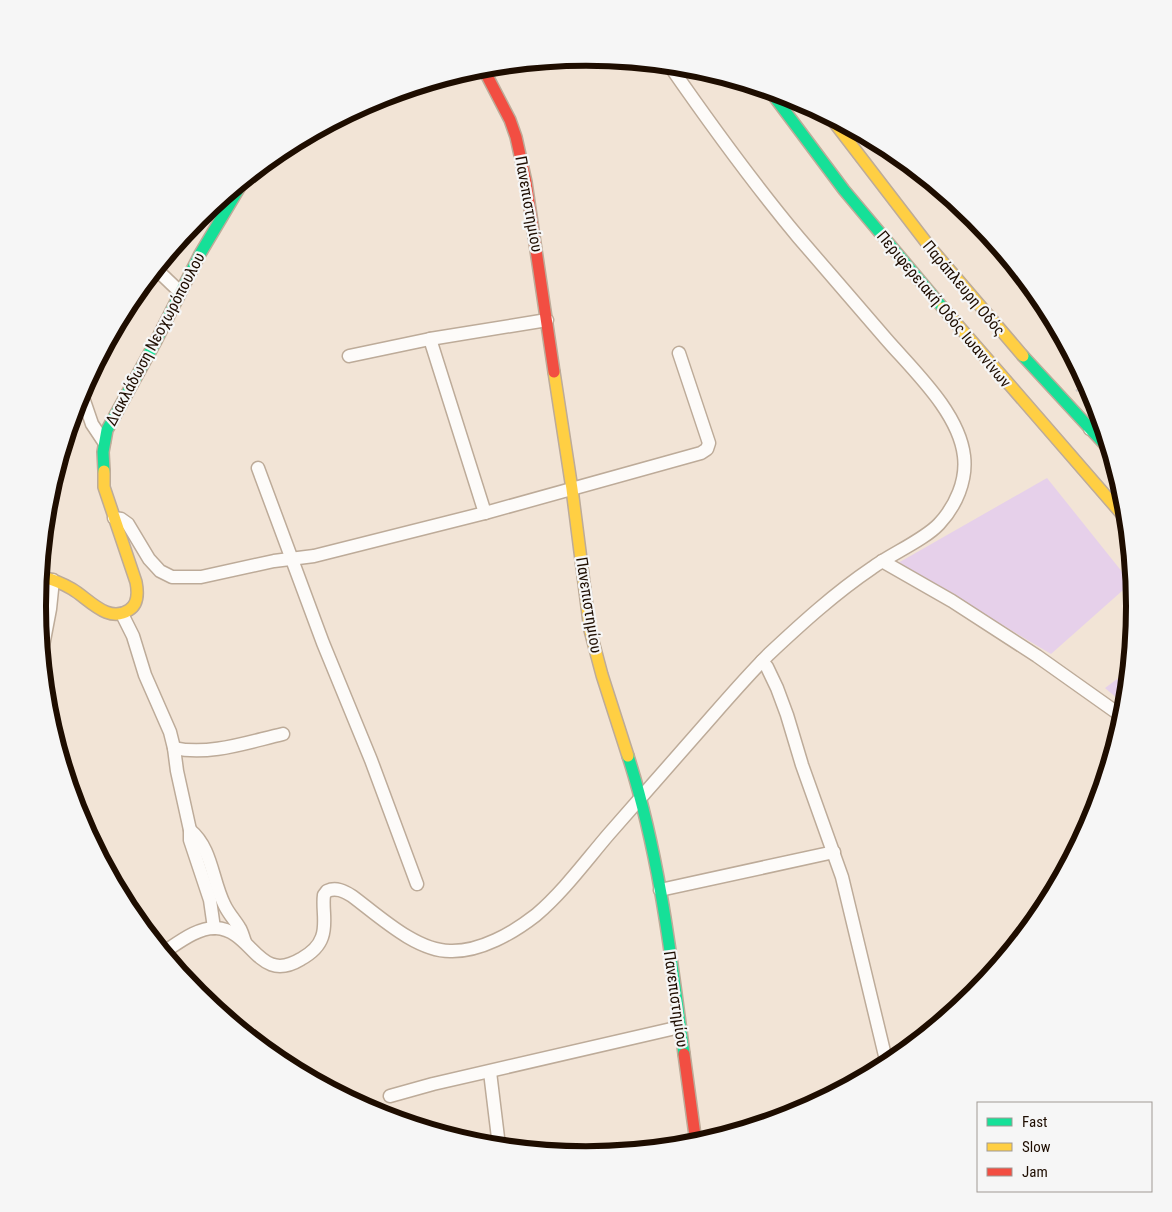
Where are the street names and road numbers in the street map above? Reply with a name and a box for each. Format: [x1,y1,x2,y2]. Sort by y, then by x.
street label: Πανεπιστημίου [511,155,547,253]
street label: Περιφερειακή Οδός Ιωαννίνων [873,227,1015,391]
street label: Παράπλευρη Οδός [919,237,1009,339]
street label: Διακλάδωση Νεοχωρόπουλου [101,249,209,429]
street label: Πανεπιστημίου [572,556,606,654]
street label: Πανεπιστημίου [660,950,692,1048]

